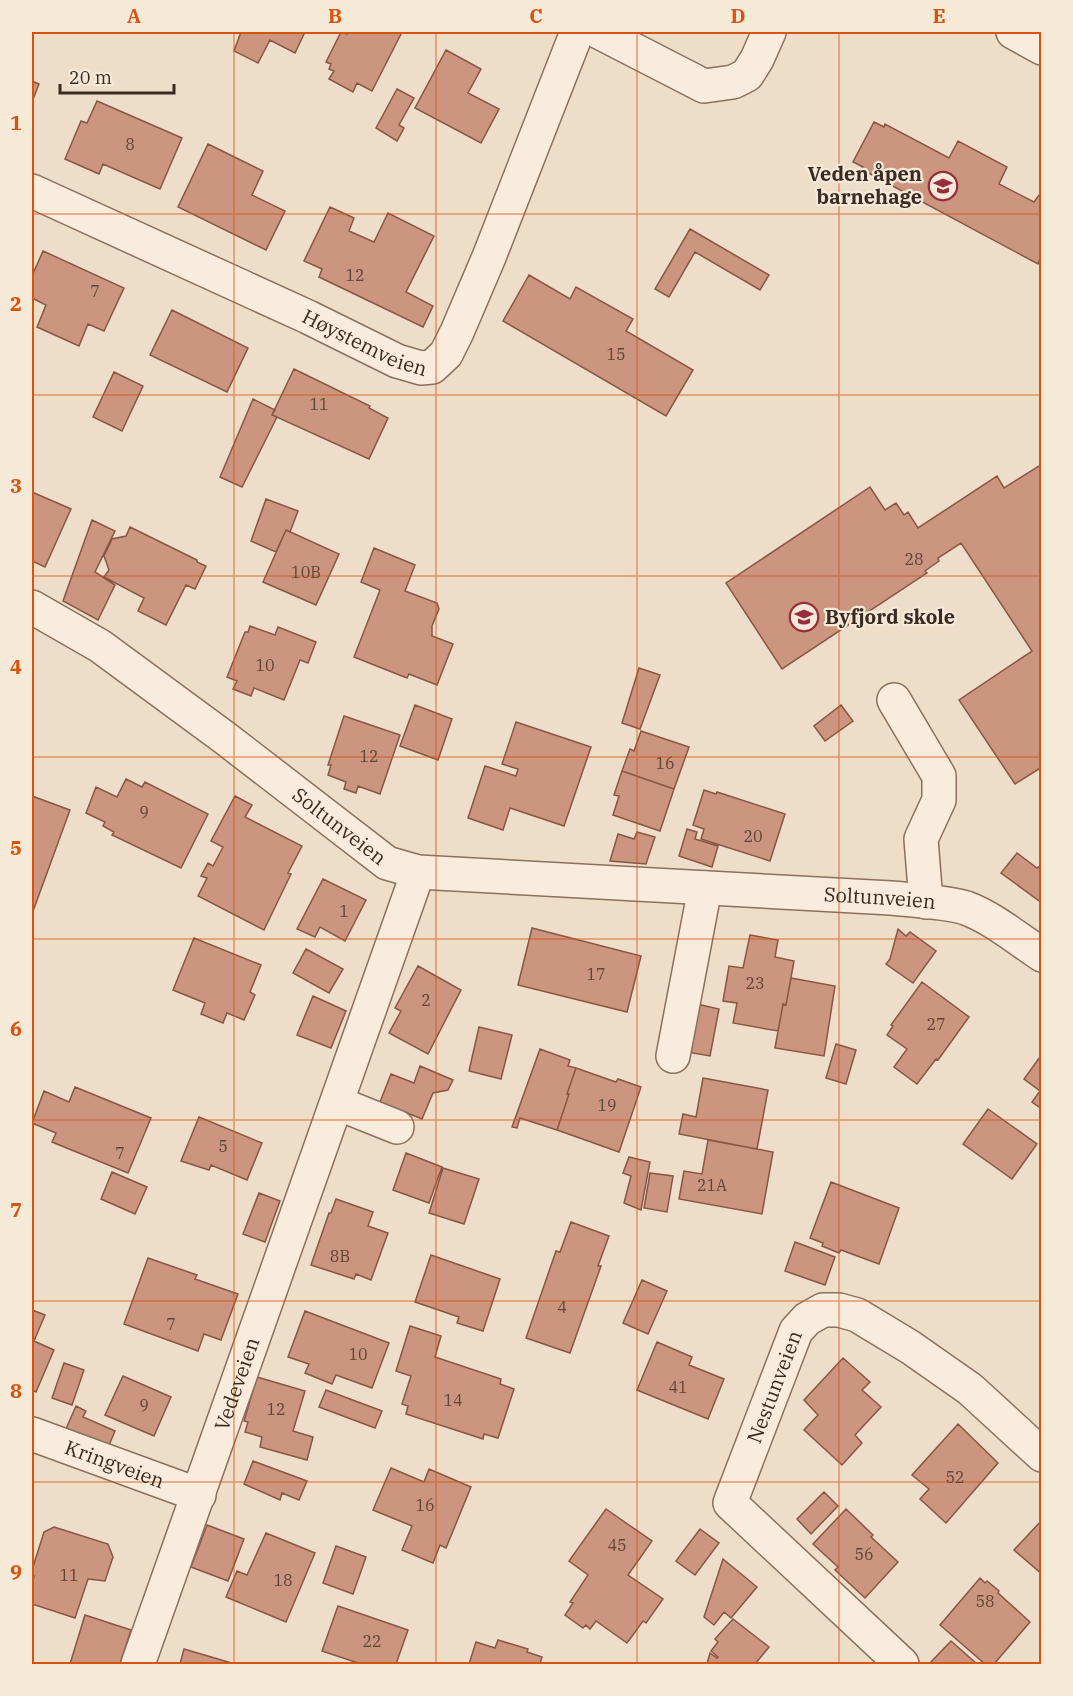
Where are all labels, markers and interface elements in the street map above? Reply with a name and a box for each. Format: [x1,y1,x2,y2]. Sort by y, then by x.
text: A [127,2,141,29]
text: B [328,2,342,29]
text: C [529,2,543,29]
text: D [730,2,746,29]
text: E [932,2,946,29]
scale bar [60,57,174,95]
text: 20 m [69,66,112,89]
text: 1 [10,109,22,136]
house number: 8 [125,134,135,154]
place label: Veden åpen barnehage [808,160,922,210]
school or university icon: Veden åpen barnehage [927,170,959,202]
house number: 12 [345,265,365,285]
house number: 7 [90,281,100,301]
text: 2 [10,290,22,317]
street label: Høystemveien [298,302,431,382]
house number: 15 [606,344,626,364]
house number: 11 [309,394,329,414]
text: 3 [10,472,22,499]
house number: 28 [904,549,924,569]
house number: 10B [291,562,321,582]
school or university icon: Byfjord skole [788,601,820,633]
place label: Byfjord skole [825,603,955,630]
text: 4 [10,653,22,680]
house number: 10 [255,655,275,675]
house number: 12 [359,746,379,766]
house number: 16 [655,753,675,773]
street label: Soltunveien [287,781,392,871]
house number: 9 [139,802,149,822]
house number: 20 [743,826,763,846]
text: 5 [10,834,22,861]
street label: Soltunveien [823,880,937,915]
house number: 1 [339,901,349,921]
house number: 17 [586,964,606,984]
house number: 23 [745,973,765,993]
house number: 2 [421,990,431,1010]
house number: 27 [926,1014,946,1034]
text: 6 [10,1015,22,1042]
house number: 19 [597,1095,617,1115]
house number: 5 [218,1136,228,1156]
house number: 7 [115,1143,125,1163]
house number: 21A [697,1175,727,1195]
text: 7 [10,1196,22,1223]
house number: 8B [330,1246,350,1266]
house number: 4 [557,1297,567,1317]
house number: 7 [166,1314,176,1334]
street label: Nestunveien [740,1326,808,1447]
street label: Vedeveien [208,1333,266,1434]
house number: 10 [348,1344,368,1364]
text: 8 [10,1377,22,1404]
house number: 41 [668,1377,688,1397]
house number: 14 [443,1390,463,1410]
house number: 9 [139,1395,149,1415]
house number: 12 [266,1399,286,1419]
street label: Kringveien [61,1433,169,1494]
house number: 52 [945,1467,965,1487]
house number: 16 [415,1495,435,1515]
house number: 45 [607,1535,627,1555]
house number: 56 [854,1544,874,1564]
text: 9 [10,1558,22,1585]
house number: 11 [59,1565,79,1585]
house number: 18 [273,1570,293,1590]
house number: 58 [975,1591,995,1611]
house number: 22 [362,1631,382,1651]

